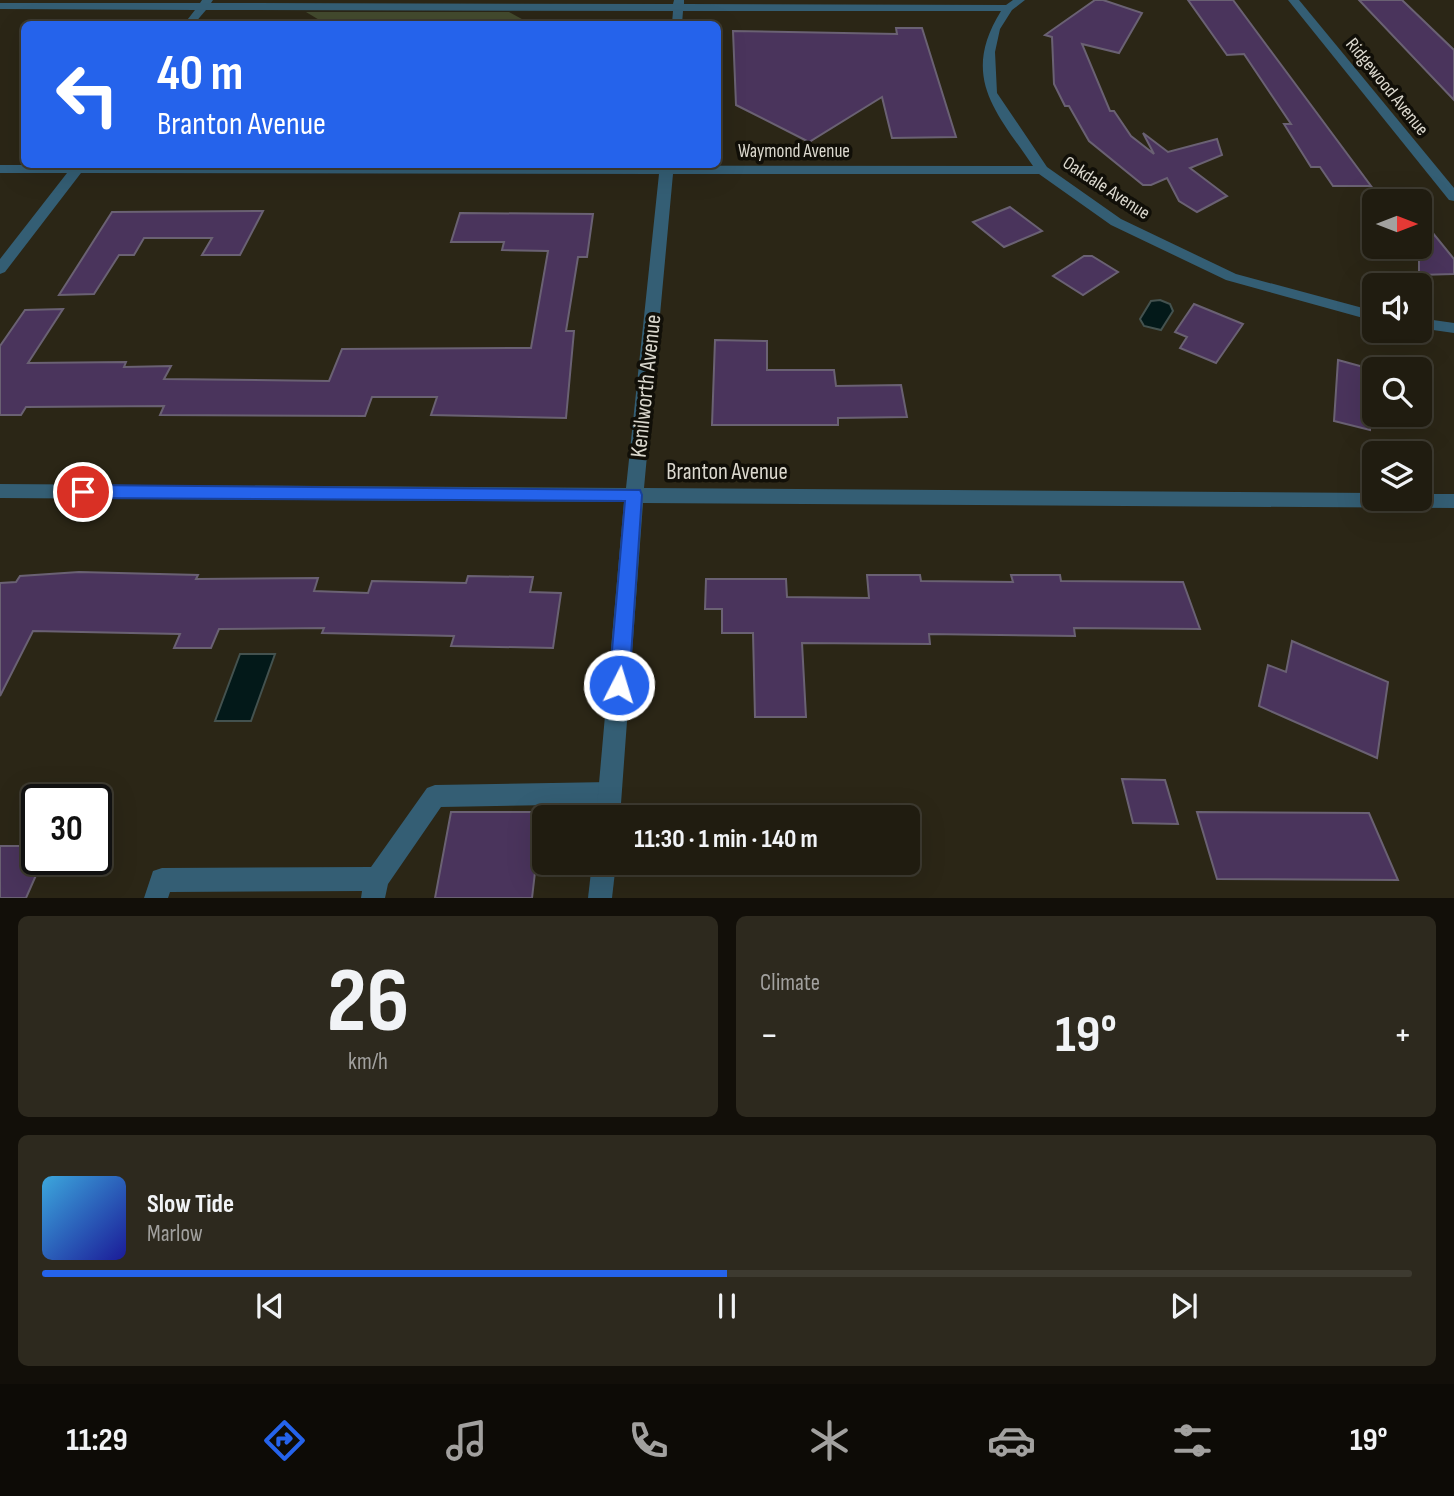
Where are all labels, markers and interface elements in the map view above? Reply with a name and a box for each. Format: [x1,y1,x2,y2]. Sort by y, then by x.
street label: Ridgewood Avenue [1340,33,1433,140]
text: 40 m [157,45,243,104]
icon: left [42,49,133,140]
text: Branton Avenue [157,105,326,144]
street label: Waymond Avenue [738,140,850,163]
street label: Oakdale Avenue [1058,152,1154,225]
north arrow [1362,189,1432,259]
map controls [1362,189,1432,511]
button: sound [1362,273,1432,343]
street label: Kenilworth Avenue [625,313,667,459]
button: search [1362,357,1432,427]
button: layers [1362,441,1432,511]
street label: Branton Avenue [666,458,788,486]
pin [53,462,113,522]
icon: arrive [64,473,102,511]
position arrow [582,648,656,722]
speed limit sign: 30 [21,784,112,875]
text: 11:30 · 1 min · 140 m [634,824,818,855]
text: 26 [327,948,409,1057]
text: Climate [760,969,820,997]
text: 19° [1055,1004,1117,1067]
text: − [760,1013,779,1058]
text: + [1393,1013,1412,1058]
text: km/h [348,1048,388,1076]
text: Slow Tide [147,1189,234,1220]
text: Marlow [147,1220,203,1248]
icon: previous [251,1287,289,1325]
icon: pause [708,1287,746,1325]
icon: next [1165,1287,1203,1325]
icon: directions [260,1416,309,1465]
icon: music [442,1416,491,1465]
icon: phone [624,1416,673,1465]
icon: climate [805,1416,854,1465]
icon: car [987,1416,1036,1465]
icon: filters [1168,1416,1217,1465]
text: 11:29 [66,1421,128,1460]
text: 19° [1350,1421,1388,1460]

